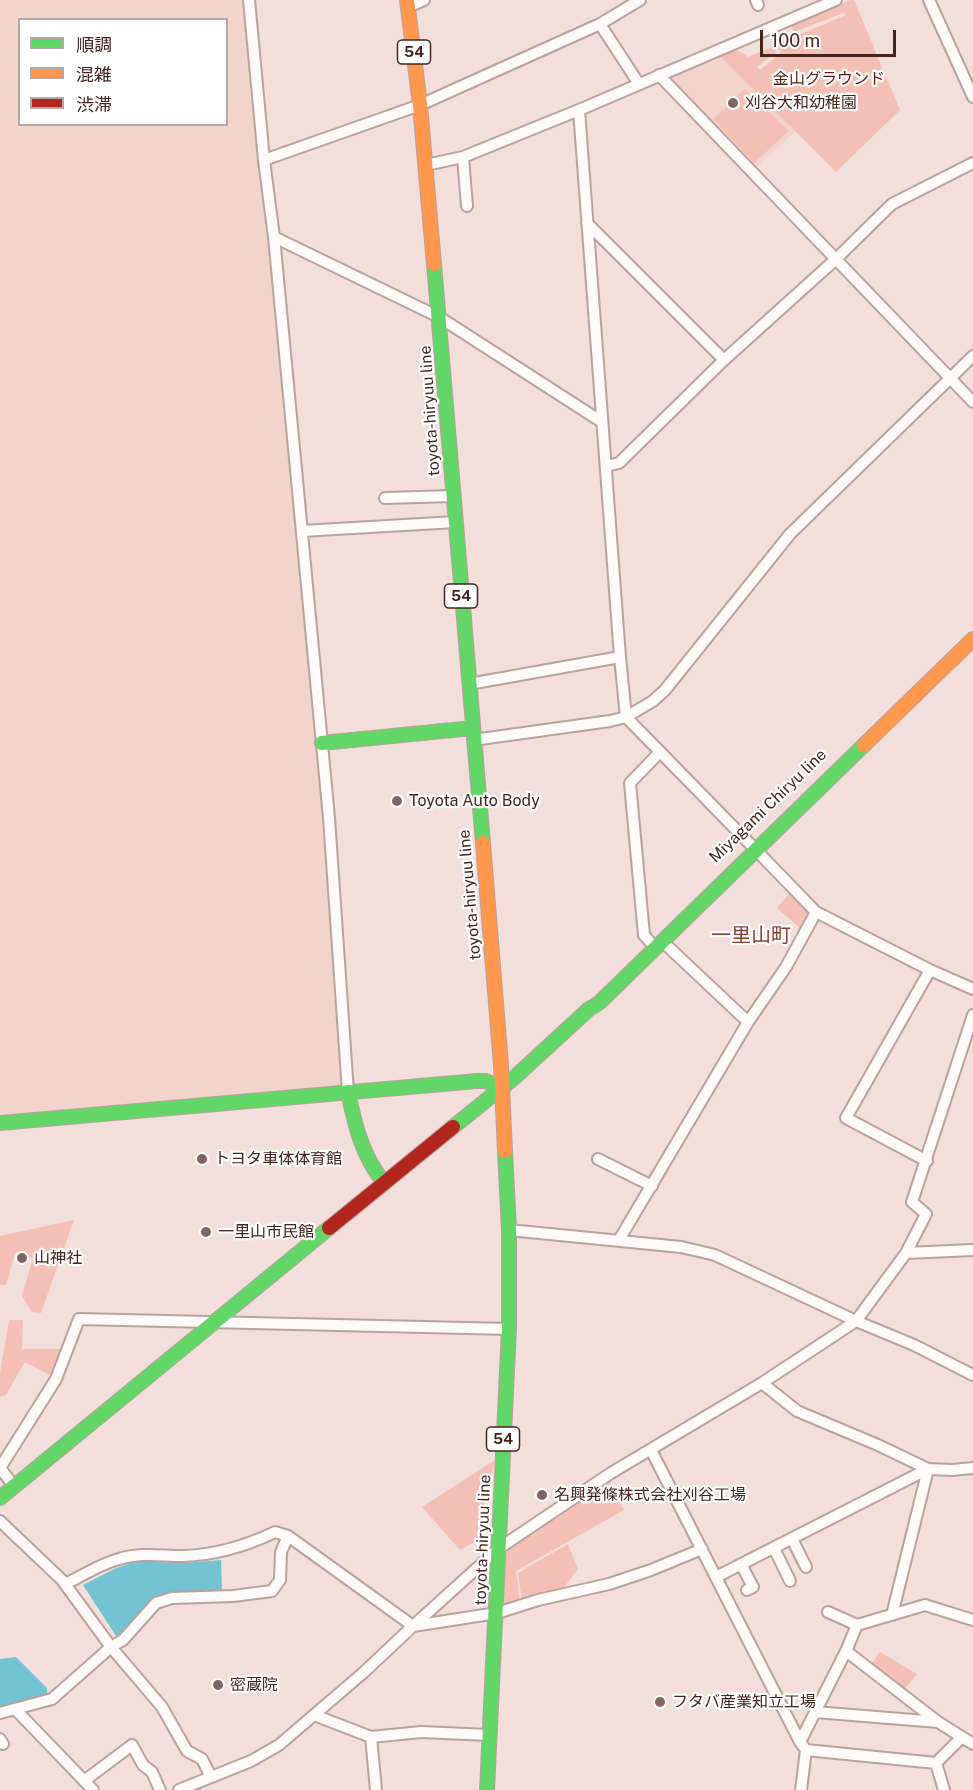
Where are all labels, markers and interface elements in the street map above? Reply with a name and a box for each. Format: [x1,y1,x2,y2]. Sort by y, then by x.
legend [18,18,228,126]
scale bar [763,18,900,56]
text: 100 m [771,30,820,51]
text: 順調 [76,34,112,55]
road number: 54 [398,40,430,64]
text: 混雑 [76,64,112,85]
park label: 金山グラウンド [773,69,885,89]
place label: 刈谷大和幼稚園 [745,93,857,113]
text: 渋滞 [76,94,112,115]
marker: 刈谷大和幼稚園 [726,96,740,110]
street label: toyota-hiryuu line [416,345,444,477]
road number: 54 [444,584,478,608]
street label: Miyagami Chiryu line [705,745,831,867]
place label: Toyota Auto Body [409,791,540,811]
marker: Toyota Auto Body [390,794,404,808]
street label: toyota-hiryuu line [455,829,485,961]
district label: 一里山町 [711,924,791,948]
place label: トヨタ車体体育館 [214,1149,342,1169]
marker: トヨタ車体体育館 [195,1152,209,1166]
place label: 一里山市民館 [218,1222,314,1242]
marker: 一里山市民館 [199,1225,213,1239]
place label: 山神社 [34,1248,82,1268]
marker: 山神社 [15,1251,29,1265]
road number: 54 [486,1427,520,1451]
street label: toyota-hiryuu line [471,1474,495,1606]
place label: 名興発條株式会社刈谷工場 [554,1485,746,1505]
marker: 名興発條株式会社刈谷工場 [535,1488,549,1502]
place label: 密蔵院 [230,1675,278,1695]
marker: 密蔵院 [211,1678,225,1692]
place label: フタバ産業知立工場 [672,1692,816,1712]
marker: フタバ産業知立工場 [653,1695,667,1709]

